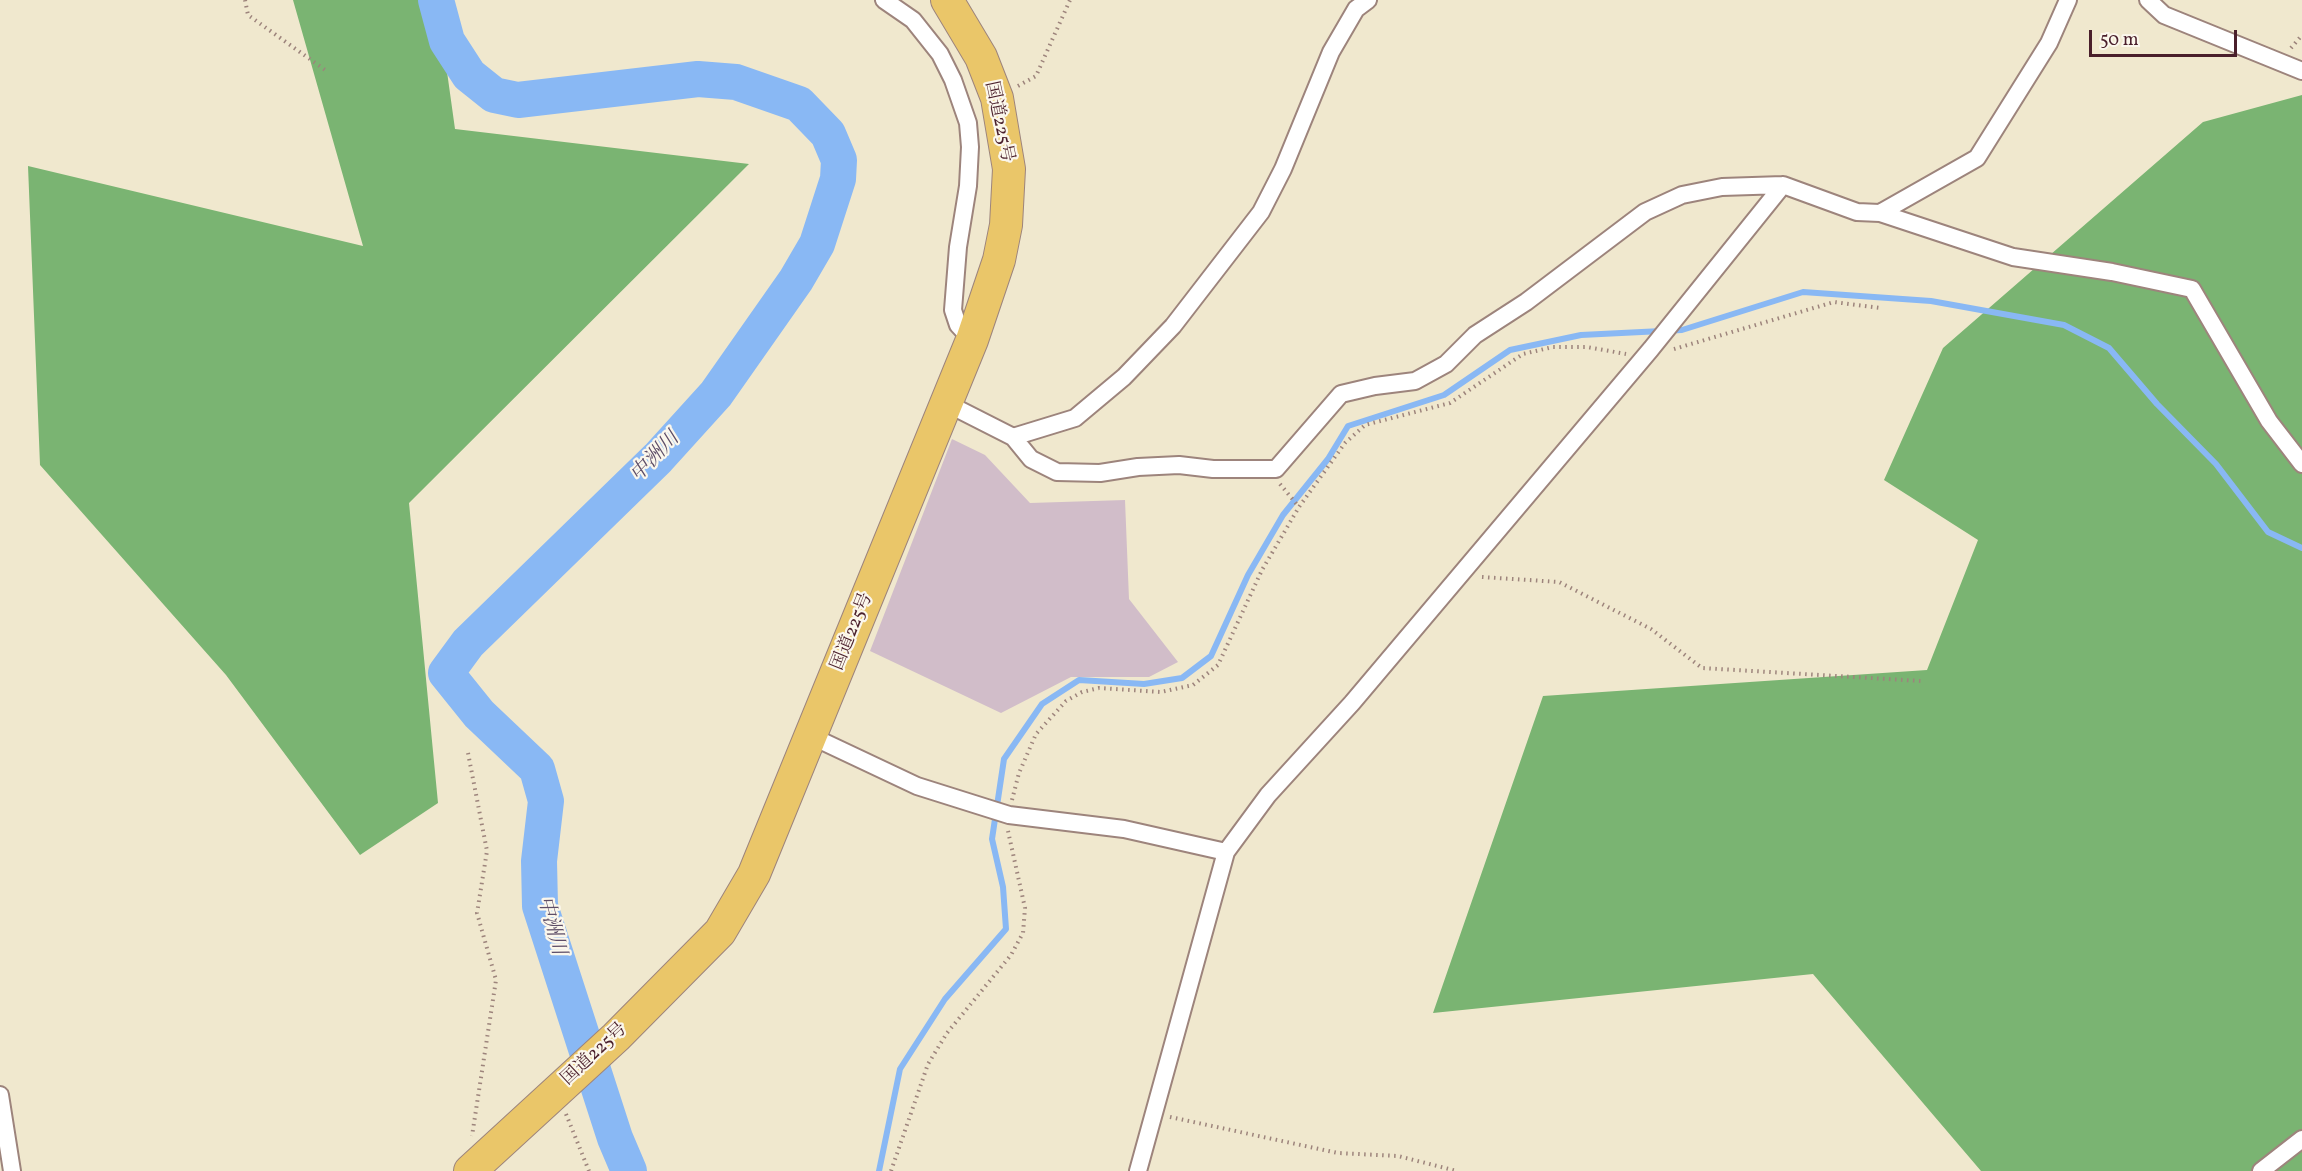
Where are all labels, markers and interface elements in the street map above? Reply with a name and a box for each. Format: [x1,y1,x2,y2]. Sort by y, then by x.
scale bar [2092,18,2240,56]
text: 50 m [2100,28,2139,53]
street label: 国道225号 [979,80,1017,164]
water label: 中洲川 [627,428,685,488]
street label: 国道225号 [828,590,878,674]
water label: 中洲川 [531,894,569,958]
street label: 国道225号 [558,1019,632,1091]

